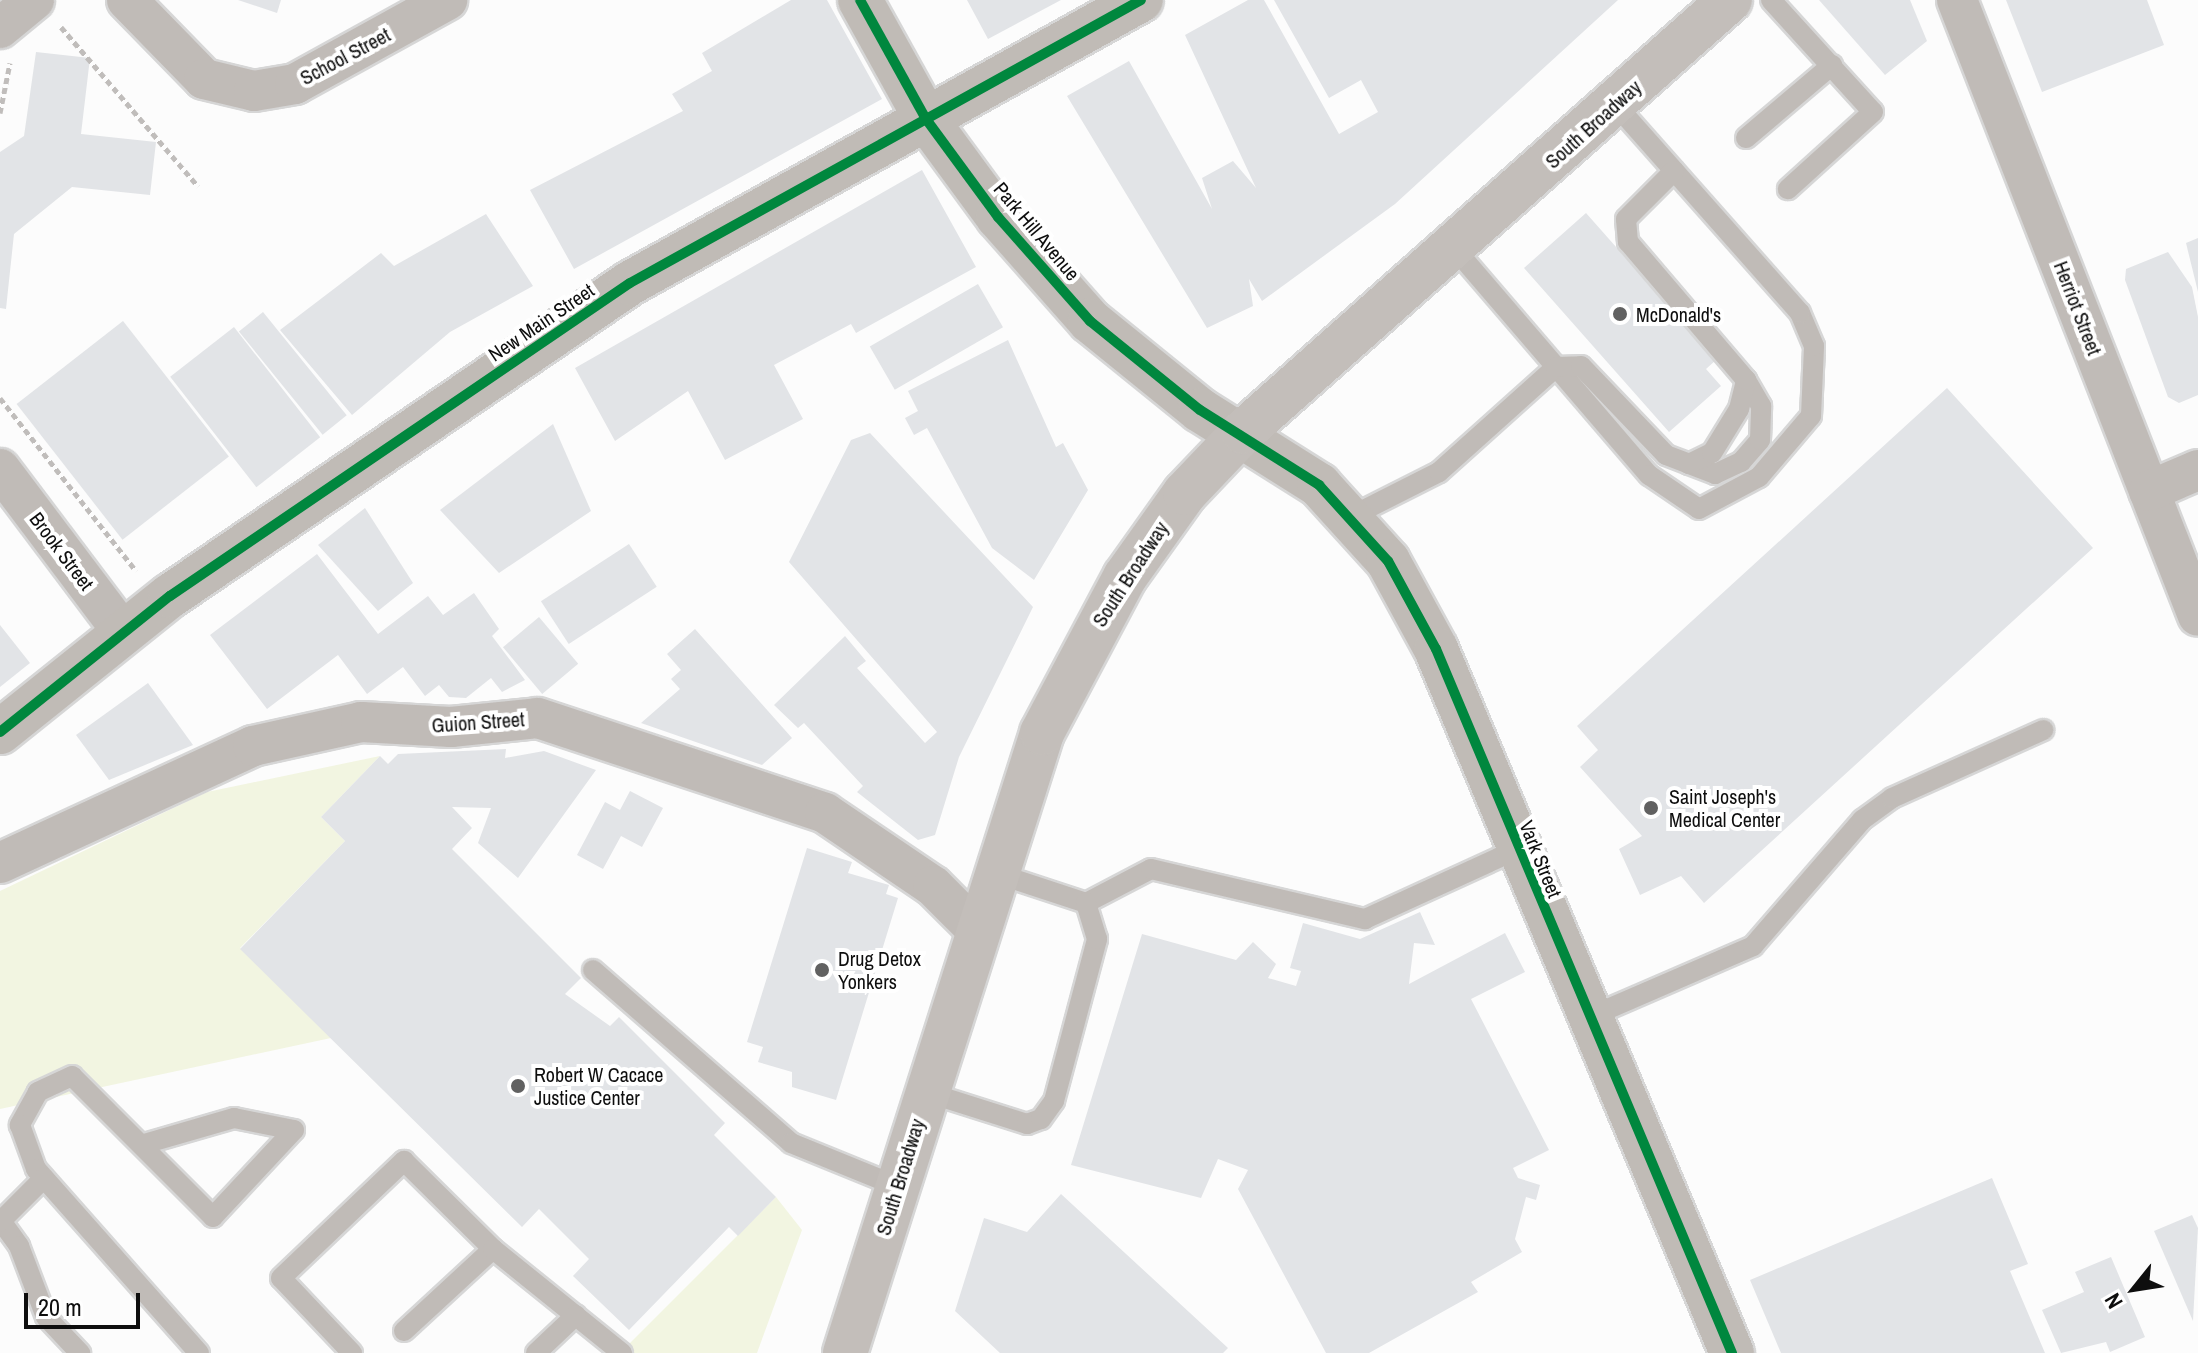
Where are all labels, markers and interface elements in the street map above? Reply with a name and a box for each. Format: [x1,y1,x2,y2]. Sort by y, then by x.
street label: School Street [296,22,394,90]
street label: South Broadway [1540,75,1646,173]
street label: Park Hill Avenue [989,177,1085,285]
street label: Herriot Street [2049,258,2107,358]
street label: New Main Street [484,278,598,366]
place label: McDonald's [1636,302,1721,326]
marker: McDonald's [1611,305,1629,323]
street label: Brook Street [25,507,99,595]
street label: South Broadway [1087,517,1173,631]
street label: Guion Street [431,707,525,737]
place label: Saint Joseph's Medical Center [1669,784,1780,831]
marker: Saint Joseph's Medical Center [1640,797,1662,819]
street label: Vark Street [1515,817,1567,901]
place label: Drug Detox Yonkers [838,946,921,993]
marker: Drug Detox Yonkers [813,961,831,979]
place label: Robert W Cacace Justice Center [534,1062,663,1109]
marker: Robert W Cacace Justice Center [509,1077,527,1095]
street label: South Broadway [871,1116,929,1238]
north arrow [2094,1249,2174,1329]
scale bar [28,1277,144,1327]
text: N [2097,1288,2129,1314]
text: 20 m [38,1291,82,1323]

